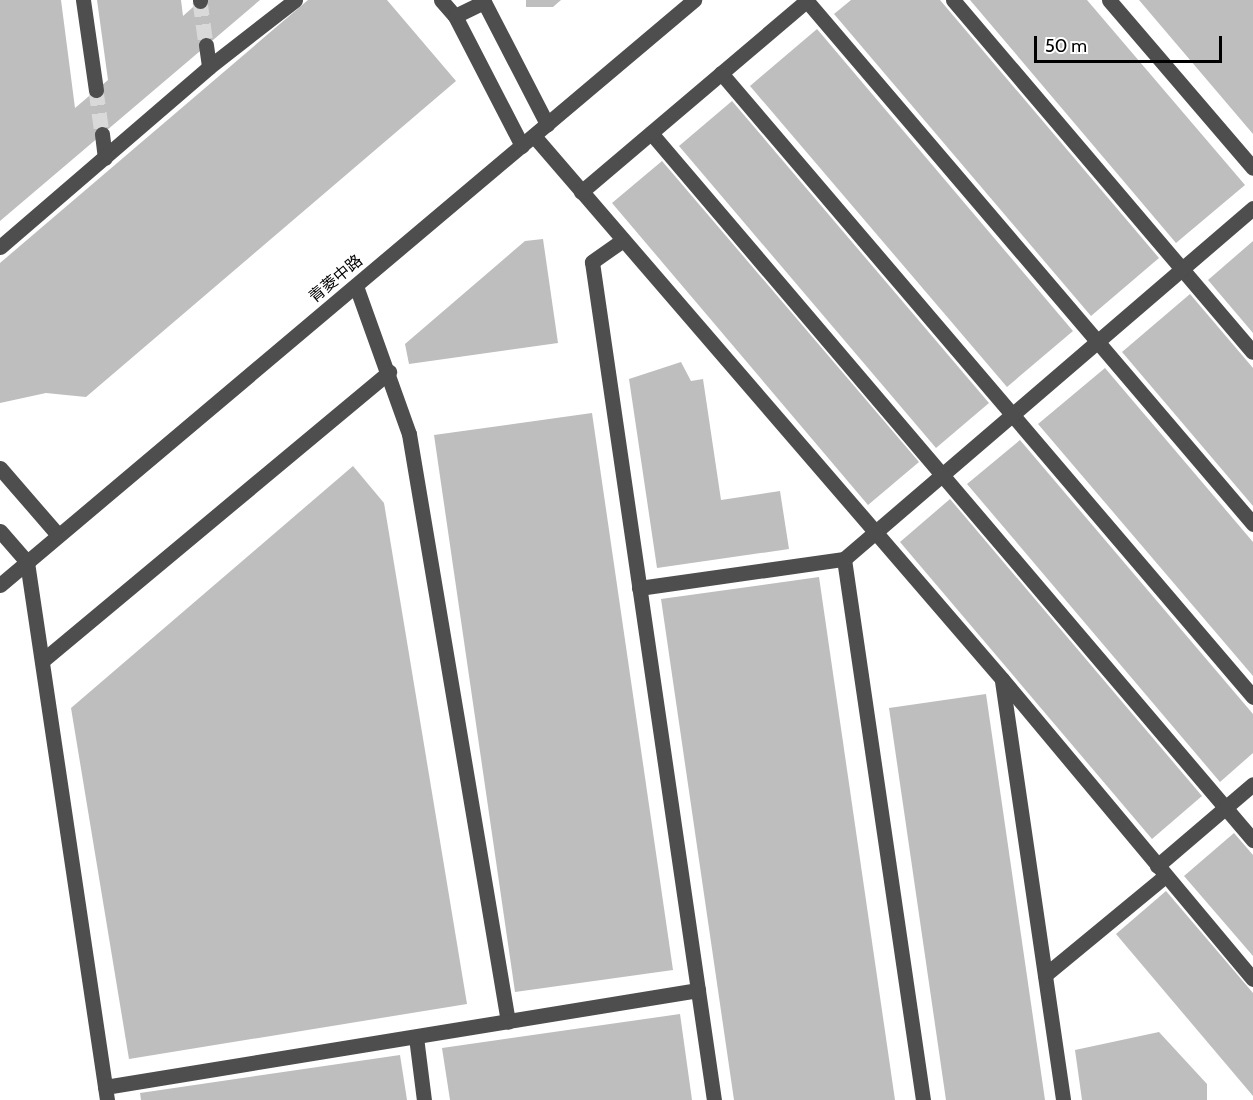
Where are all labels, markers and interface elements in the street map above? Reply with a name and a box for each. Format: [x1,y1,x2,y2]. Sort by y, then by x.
scale bar [1037,24,1224,62]
text: 50 m [1045,35,1087,57]
street label: 青菱中路 [305,251,367,307]

